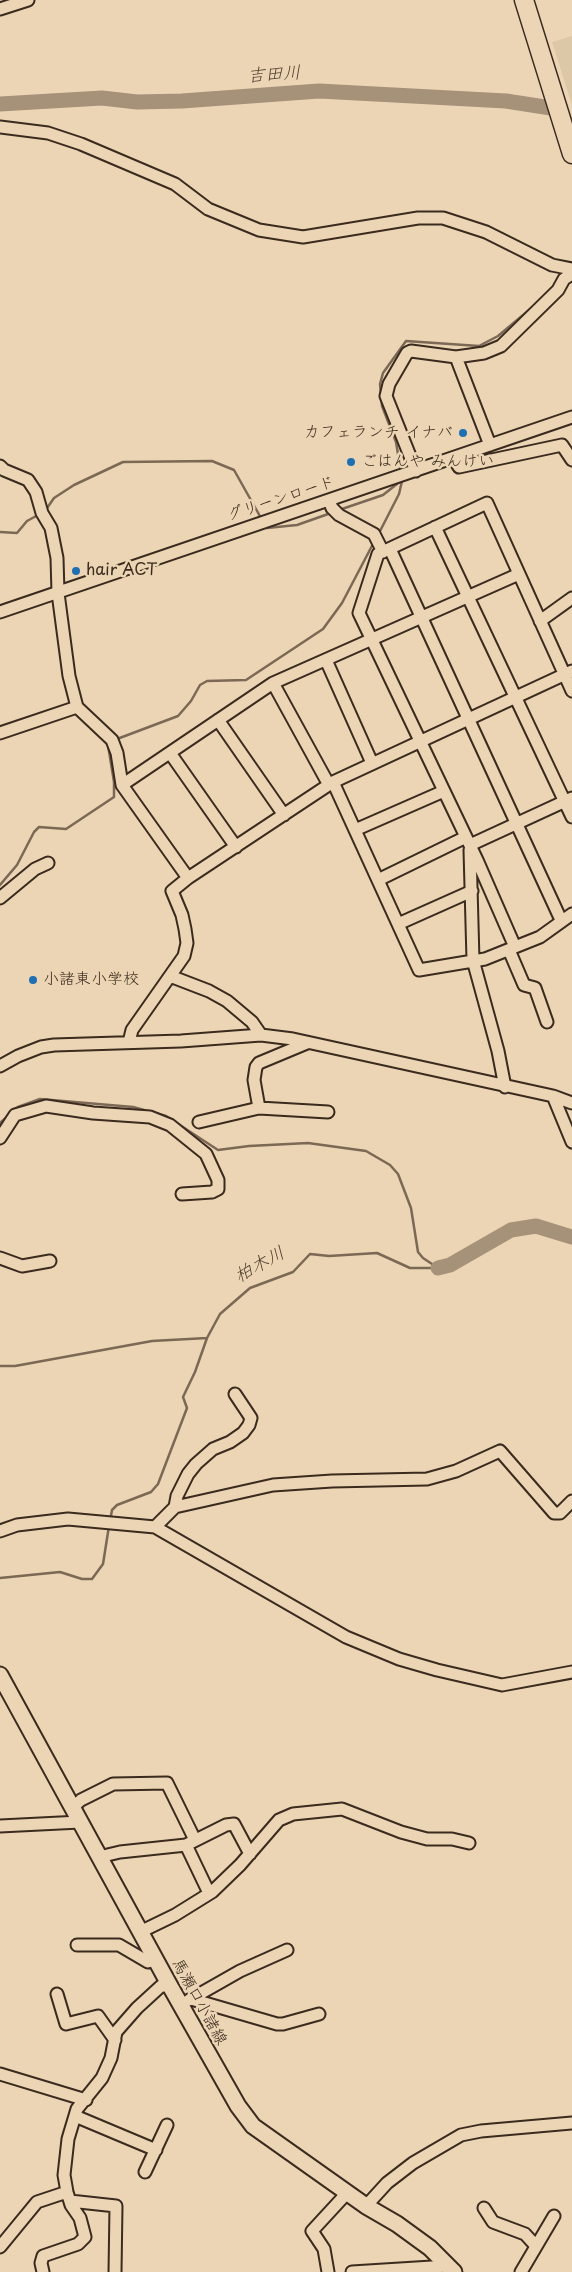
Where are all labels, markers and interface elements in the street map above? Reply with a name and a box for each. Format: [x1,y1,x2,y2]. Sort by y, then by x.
water label: 吉田川 [246,62,302,88]
place label: カフェランチ イナバ [304,423,453,443]
marker: カフェランチ イナバ [457,427,469,439]
place label: ごはんや みんけい [361,452,494,472]
marker: ごはんや みんけい [345,456,357,468]
street label: グリーンロード [225,473,337,525]
place label: hair ACT [86,561,157,581]
marker: hair ACT [70,565,82,577]
place label: 小諸東小学校 [43,970,139,990]
marker: 小諸東小学校 [27,974,39,986]
water label: 柏木川 [231,1242,289,1288]
street label: 馬瀬口小諸線 [167,1955,231,2049]

